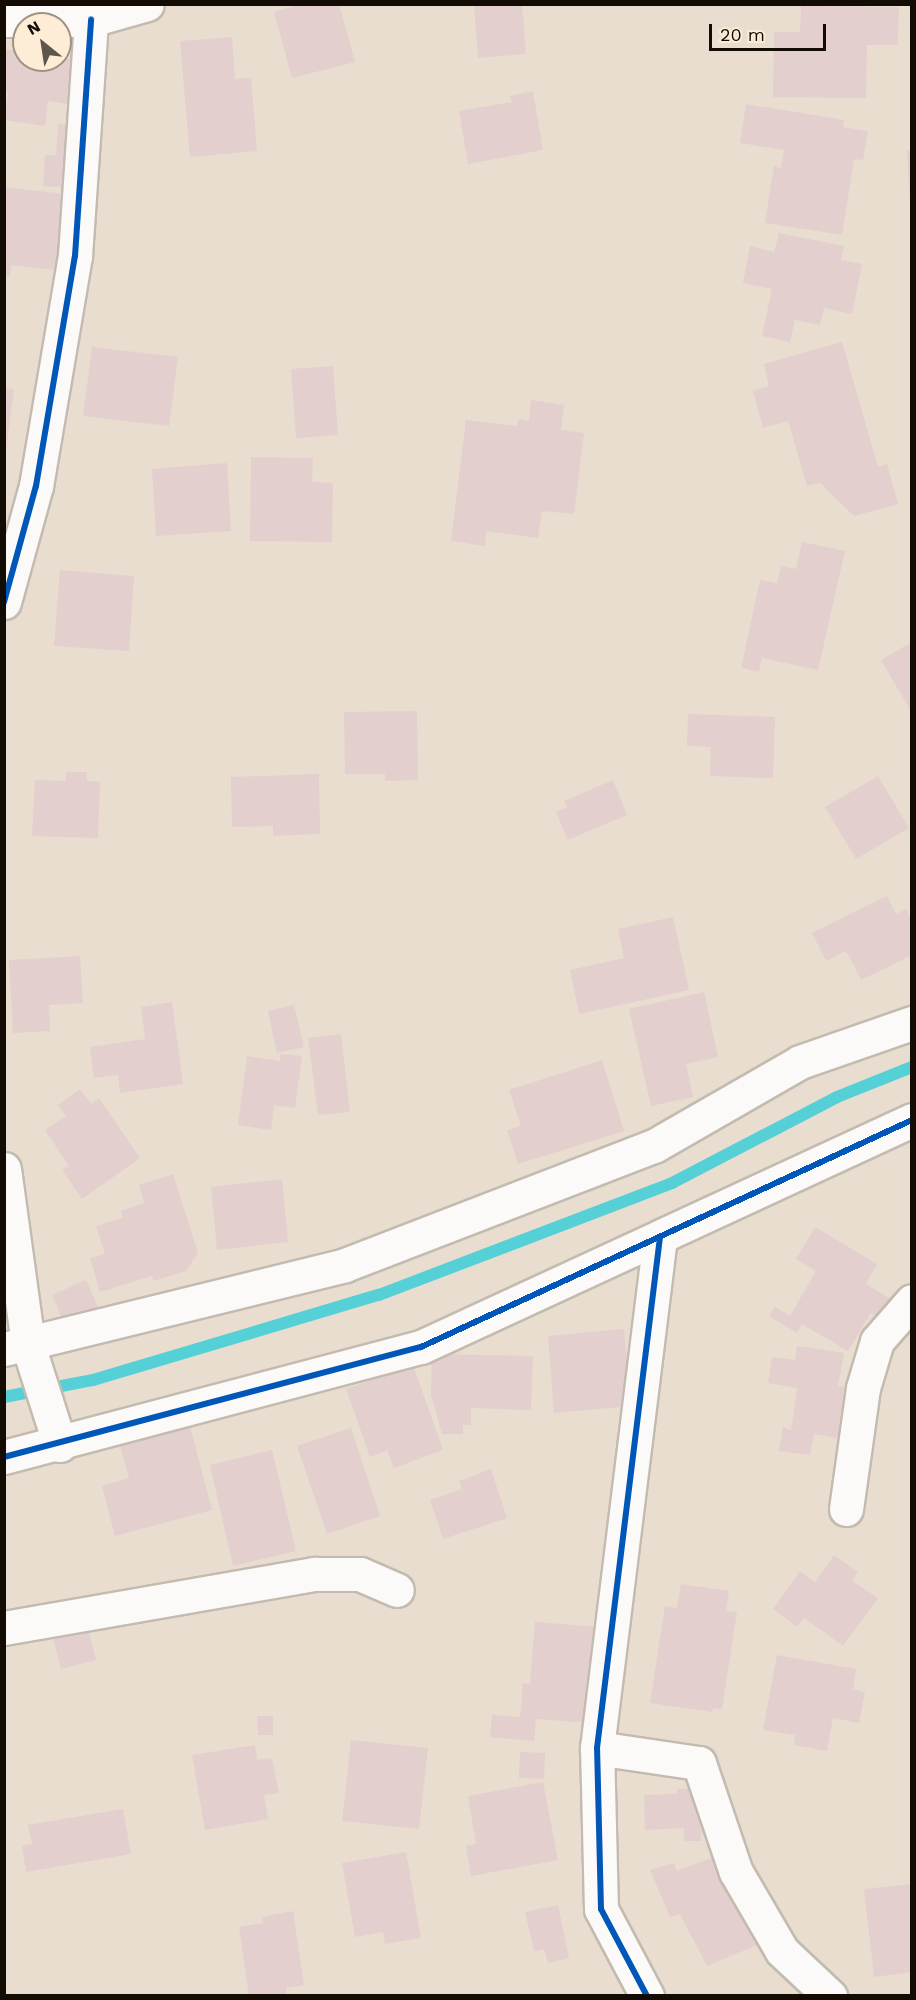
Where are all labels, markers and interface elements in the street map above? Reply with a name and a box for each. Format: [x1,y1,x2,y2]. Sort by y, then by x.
north arrow [12,12,72,72]
scale bar [712,12,829,50]
text: N [24,17,44,39]
text: 20 m [720,24,765,45]

